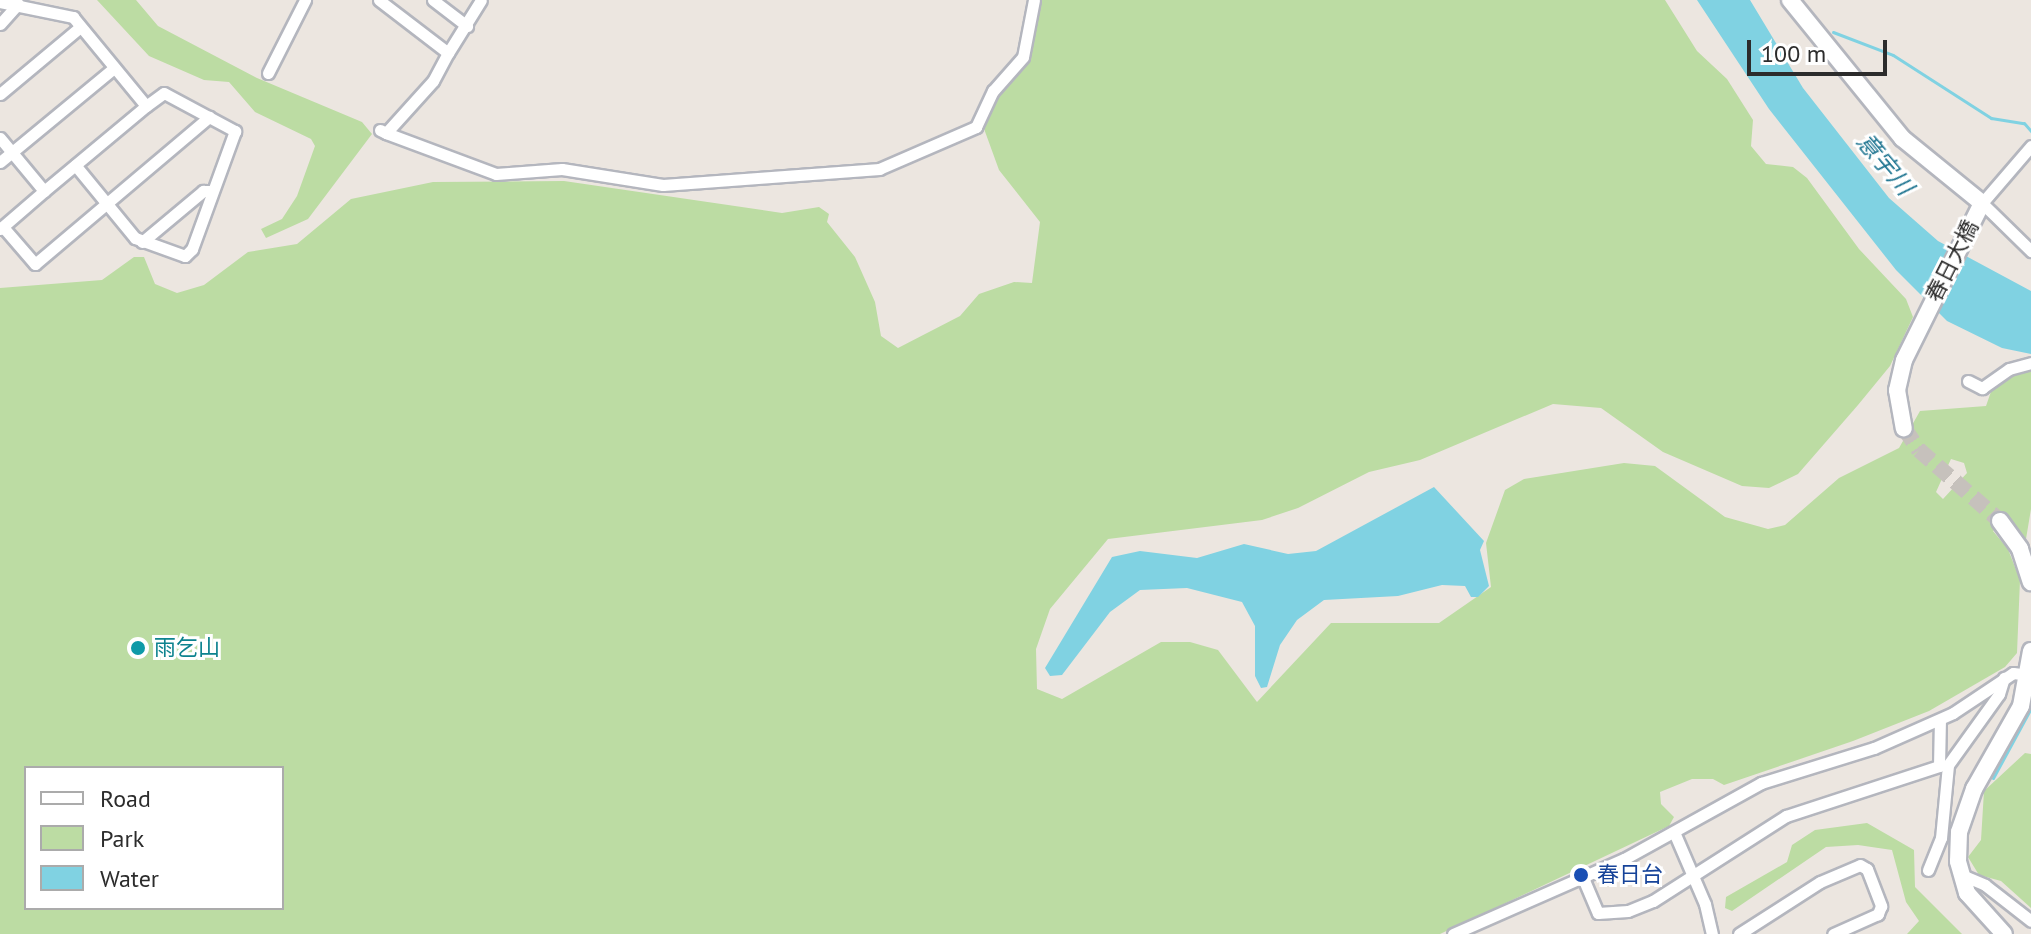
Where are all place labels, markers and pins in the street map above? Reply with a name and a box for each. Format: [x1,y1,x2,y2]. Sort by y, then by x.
place label: 雨乞山 [154,635,220,661]
marker: 雨乞山 [129,639,147,657]
place label: 春日台 [1597,862,1663,888]
marker: 春日台 [1572,866,1590,884]

